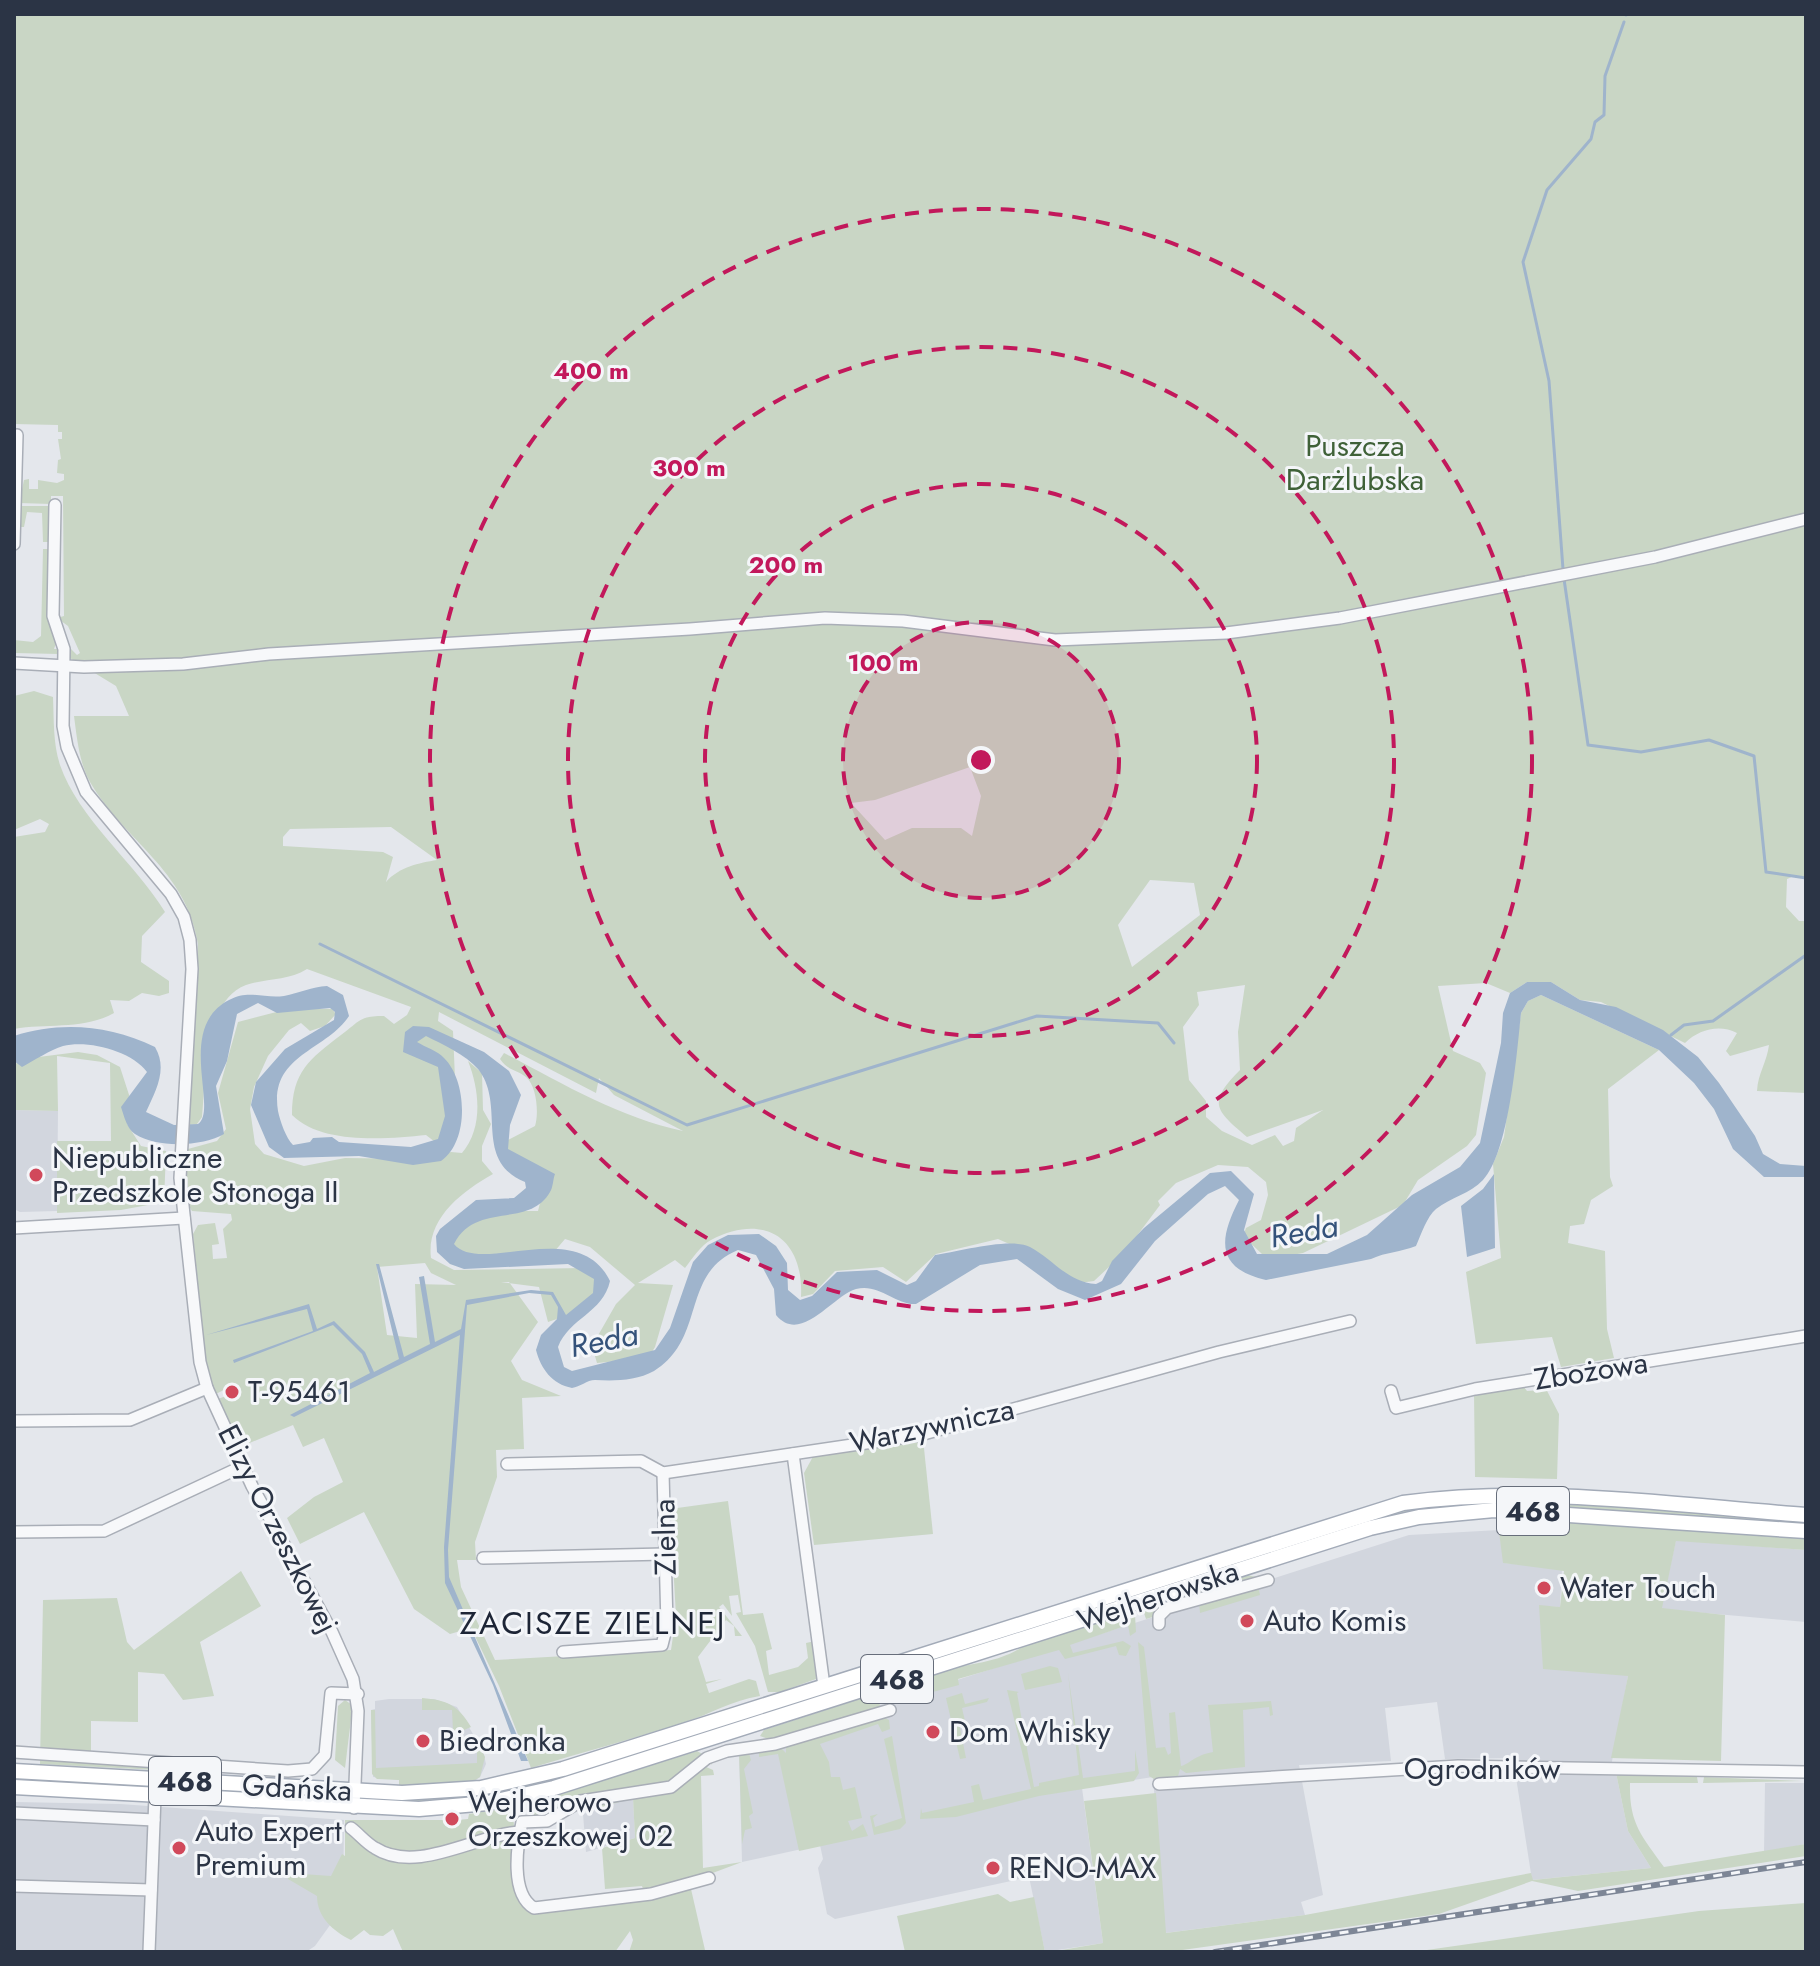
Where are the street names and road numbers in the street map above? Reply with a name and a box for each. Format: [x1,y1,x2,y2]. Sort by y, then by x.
street label: Zbożowa [1531,1340,1651,1401]
street label: Warzywnicza [846,1387,1018,1464]
street label: Elizy Orzeszkowej [207,1417,350,1640]
road number: 468 [1497,1487,1569,1535]
street label: Zielna [642,1498,687,1576]
street label: Wejherowska [1072,1549,1244,1642]
road number: 468 [861,1655,933,1703]
street label: Ogrodników [1404,1747,1561,1790]
road number: 468 [149,1757,221,1805]
street label: Gdańska [241,1763,353,1812]

